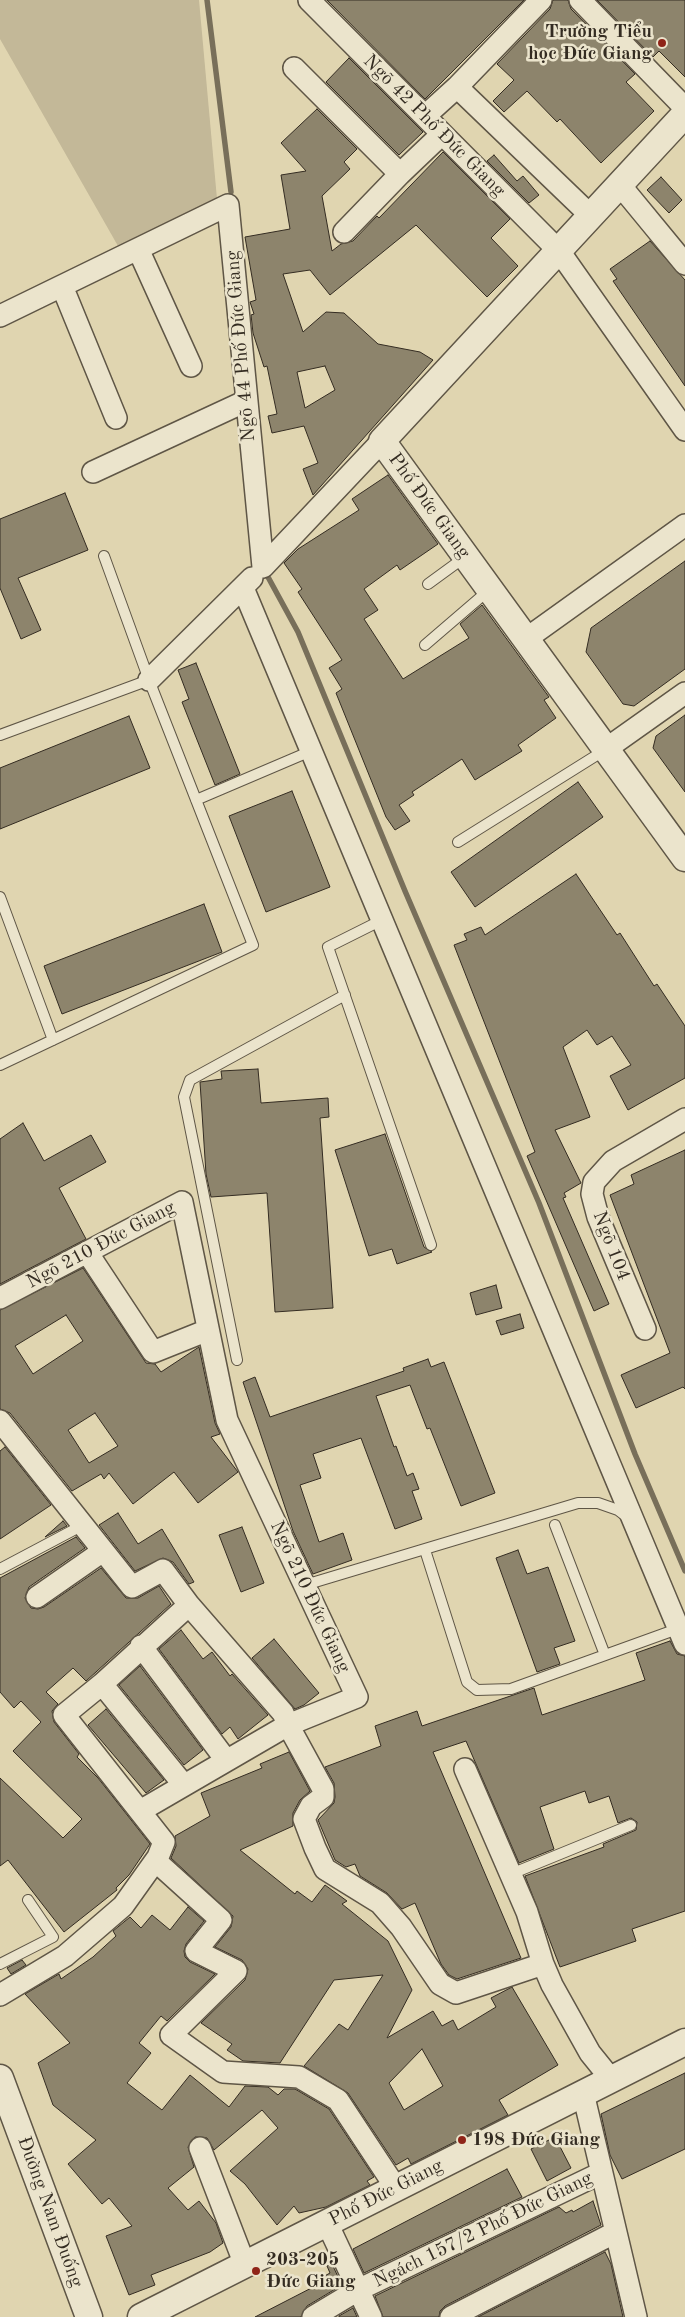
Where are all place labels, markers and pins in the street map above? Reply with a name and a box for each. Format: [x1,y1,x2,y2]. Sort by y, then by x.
place label: Trường Tiểu học Đức Giang [528,21,652,65]
marker: Trường Tiểu học Đức Giang [656,37,668,49]
place label: 198 Đức Giang [472,2129,600,2151]
marker: 198 Đức Giang [456,2134,468,2146]
place label: 203-205 Đức Giang [266,2249,356,2293]
marker: 203-205 Đức Giang [250,2265,262,2277]

